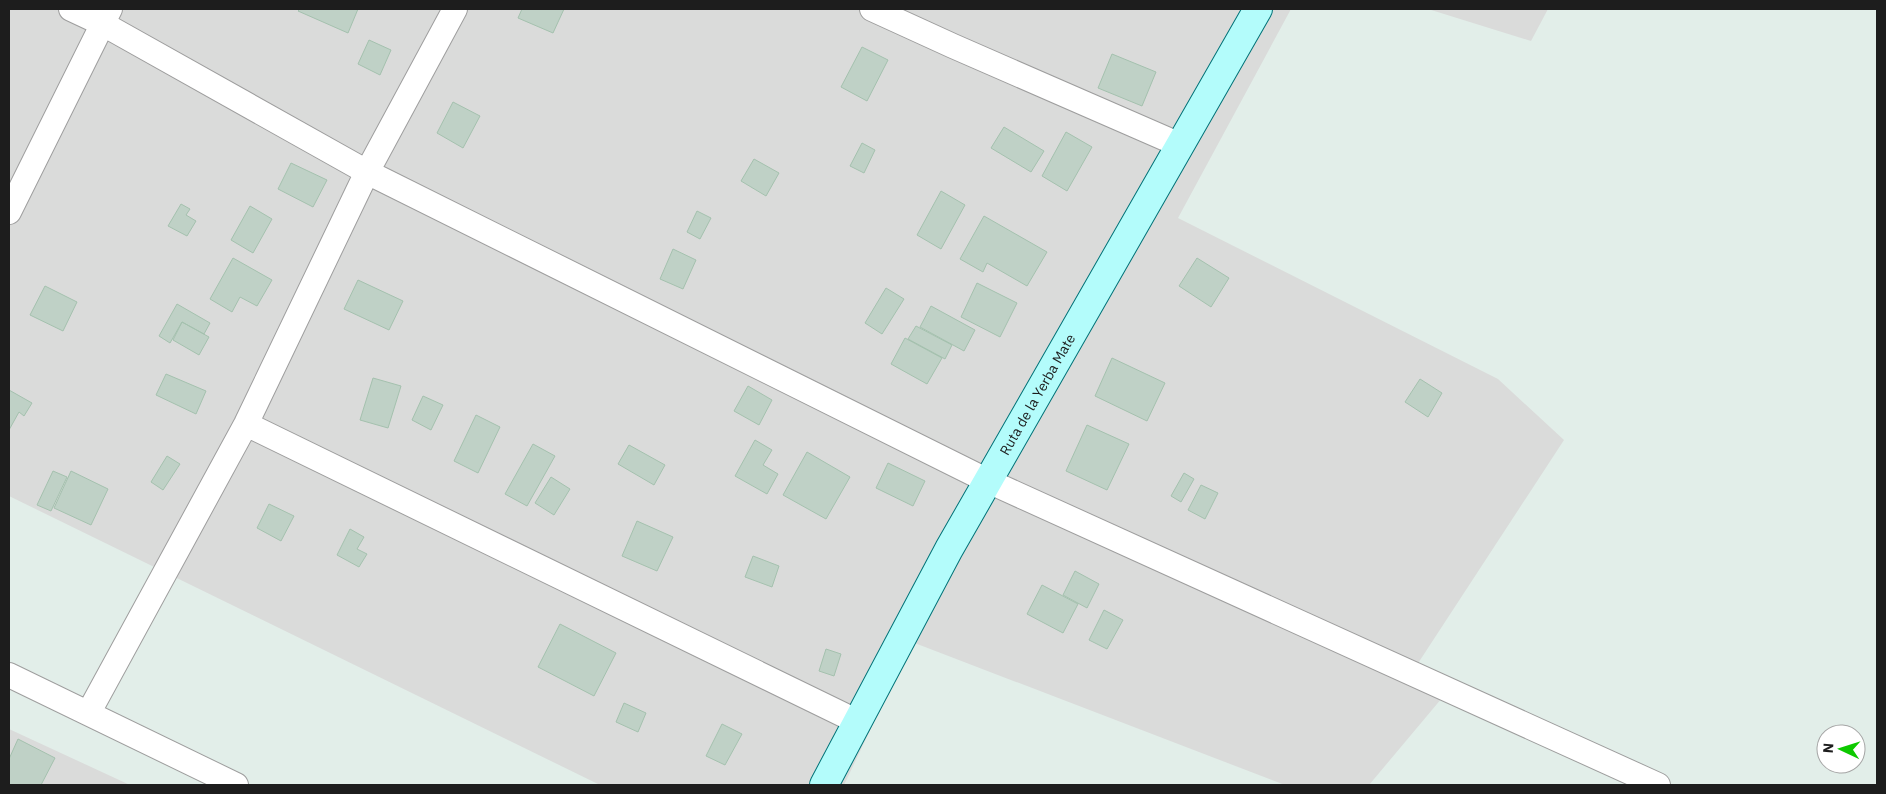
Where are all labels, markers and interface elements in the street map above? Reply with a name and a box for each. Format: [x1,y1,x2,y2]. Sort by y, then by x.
street label: Ruta de la Yerba Mate [996,330,1079,459]
north arrow [1816,724,1866,774]
text: N [1819,742,1837,754]

